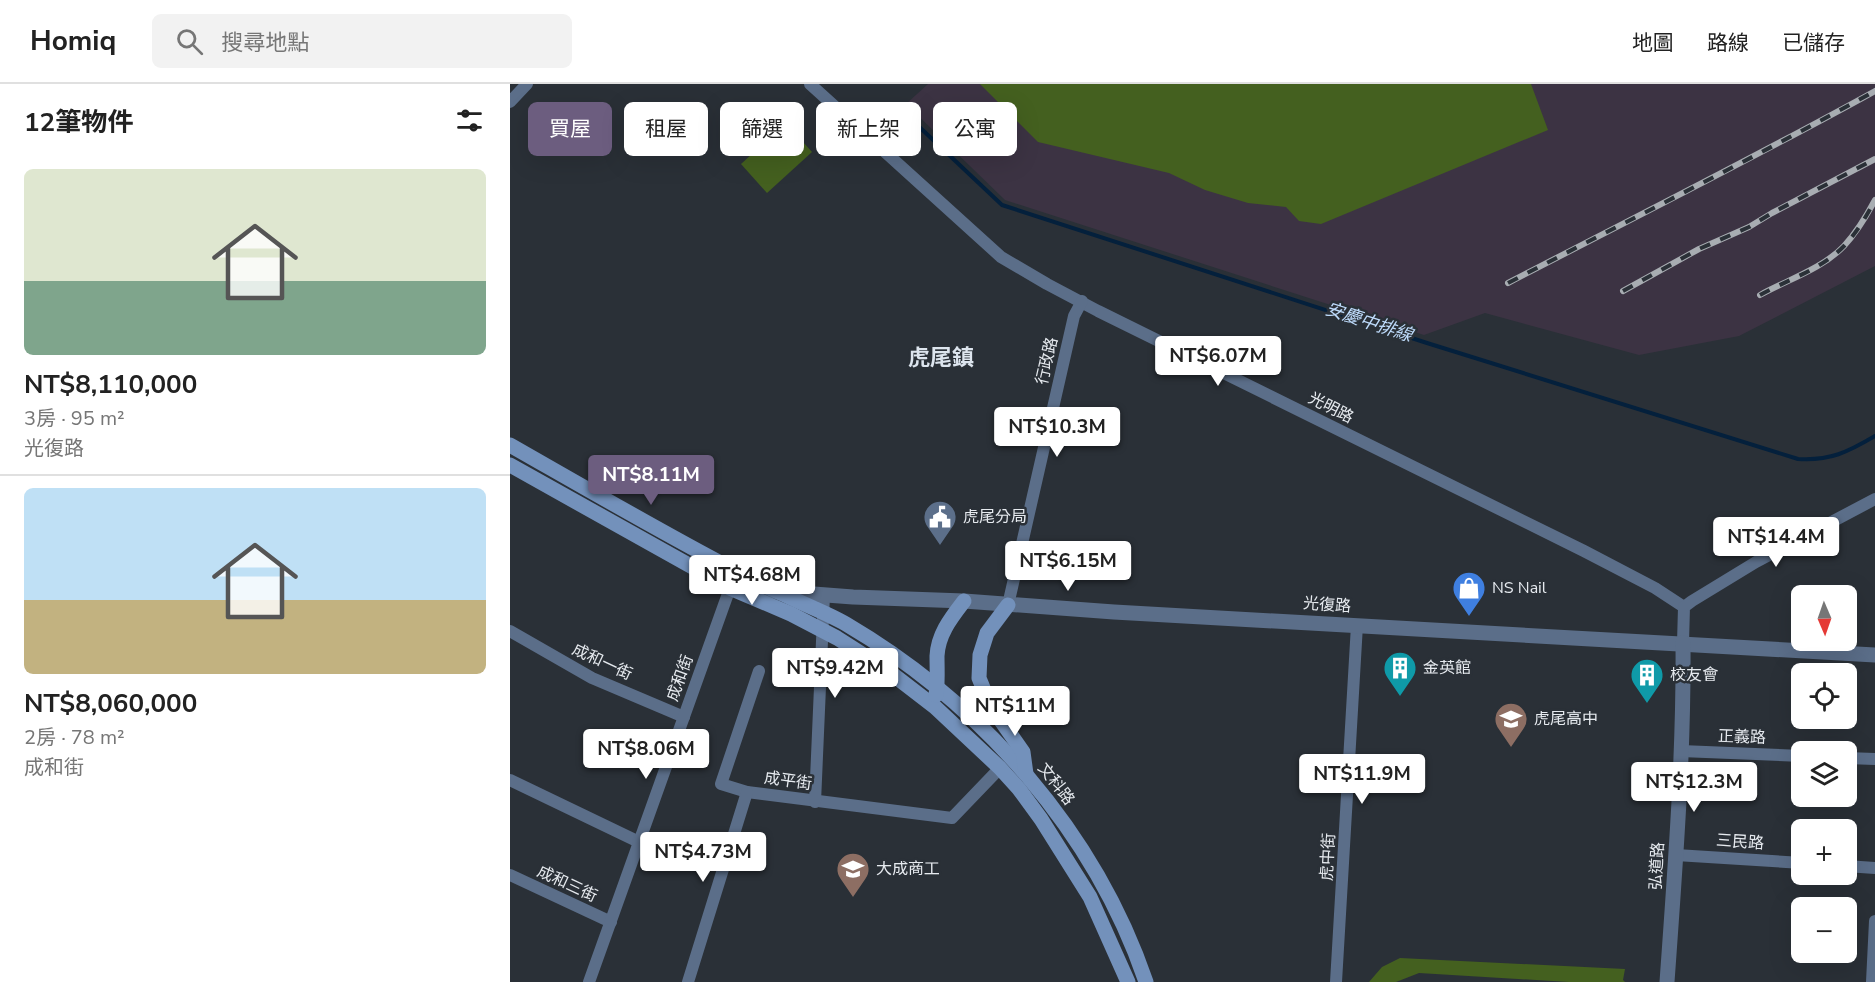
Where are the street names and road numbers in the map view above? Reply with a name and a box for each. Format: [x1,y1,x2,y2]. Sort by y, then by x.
street label: 行政路 [1031,335,1063,387]
street label: 光明路 [1305,387,1357,429]
street label: 光復路 [1302,592,1352,618]
street label: 成和一街 [568,639,636,685]
street label: 成和街 [661,652,699,704]
street label: 正義路 [1718,725,1766,749]
street label: 文科路 [1033,758,1079,810]
street label: 成平街 [763,767,813,795]
street label: 三民路 [1715,829,1765,855]
street label: 虎中街 [1316,832,1340,882]
street label: 弘道路 [1645,841,1669,891]
street label: 成和三街 [533,861,601,907]

